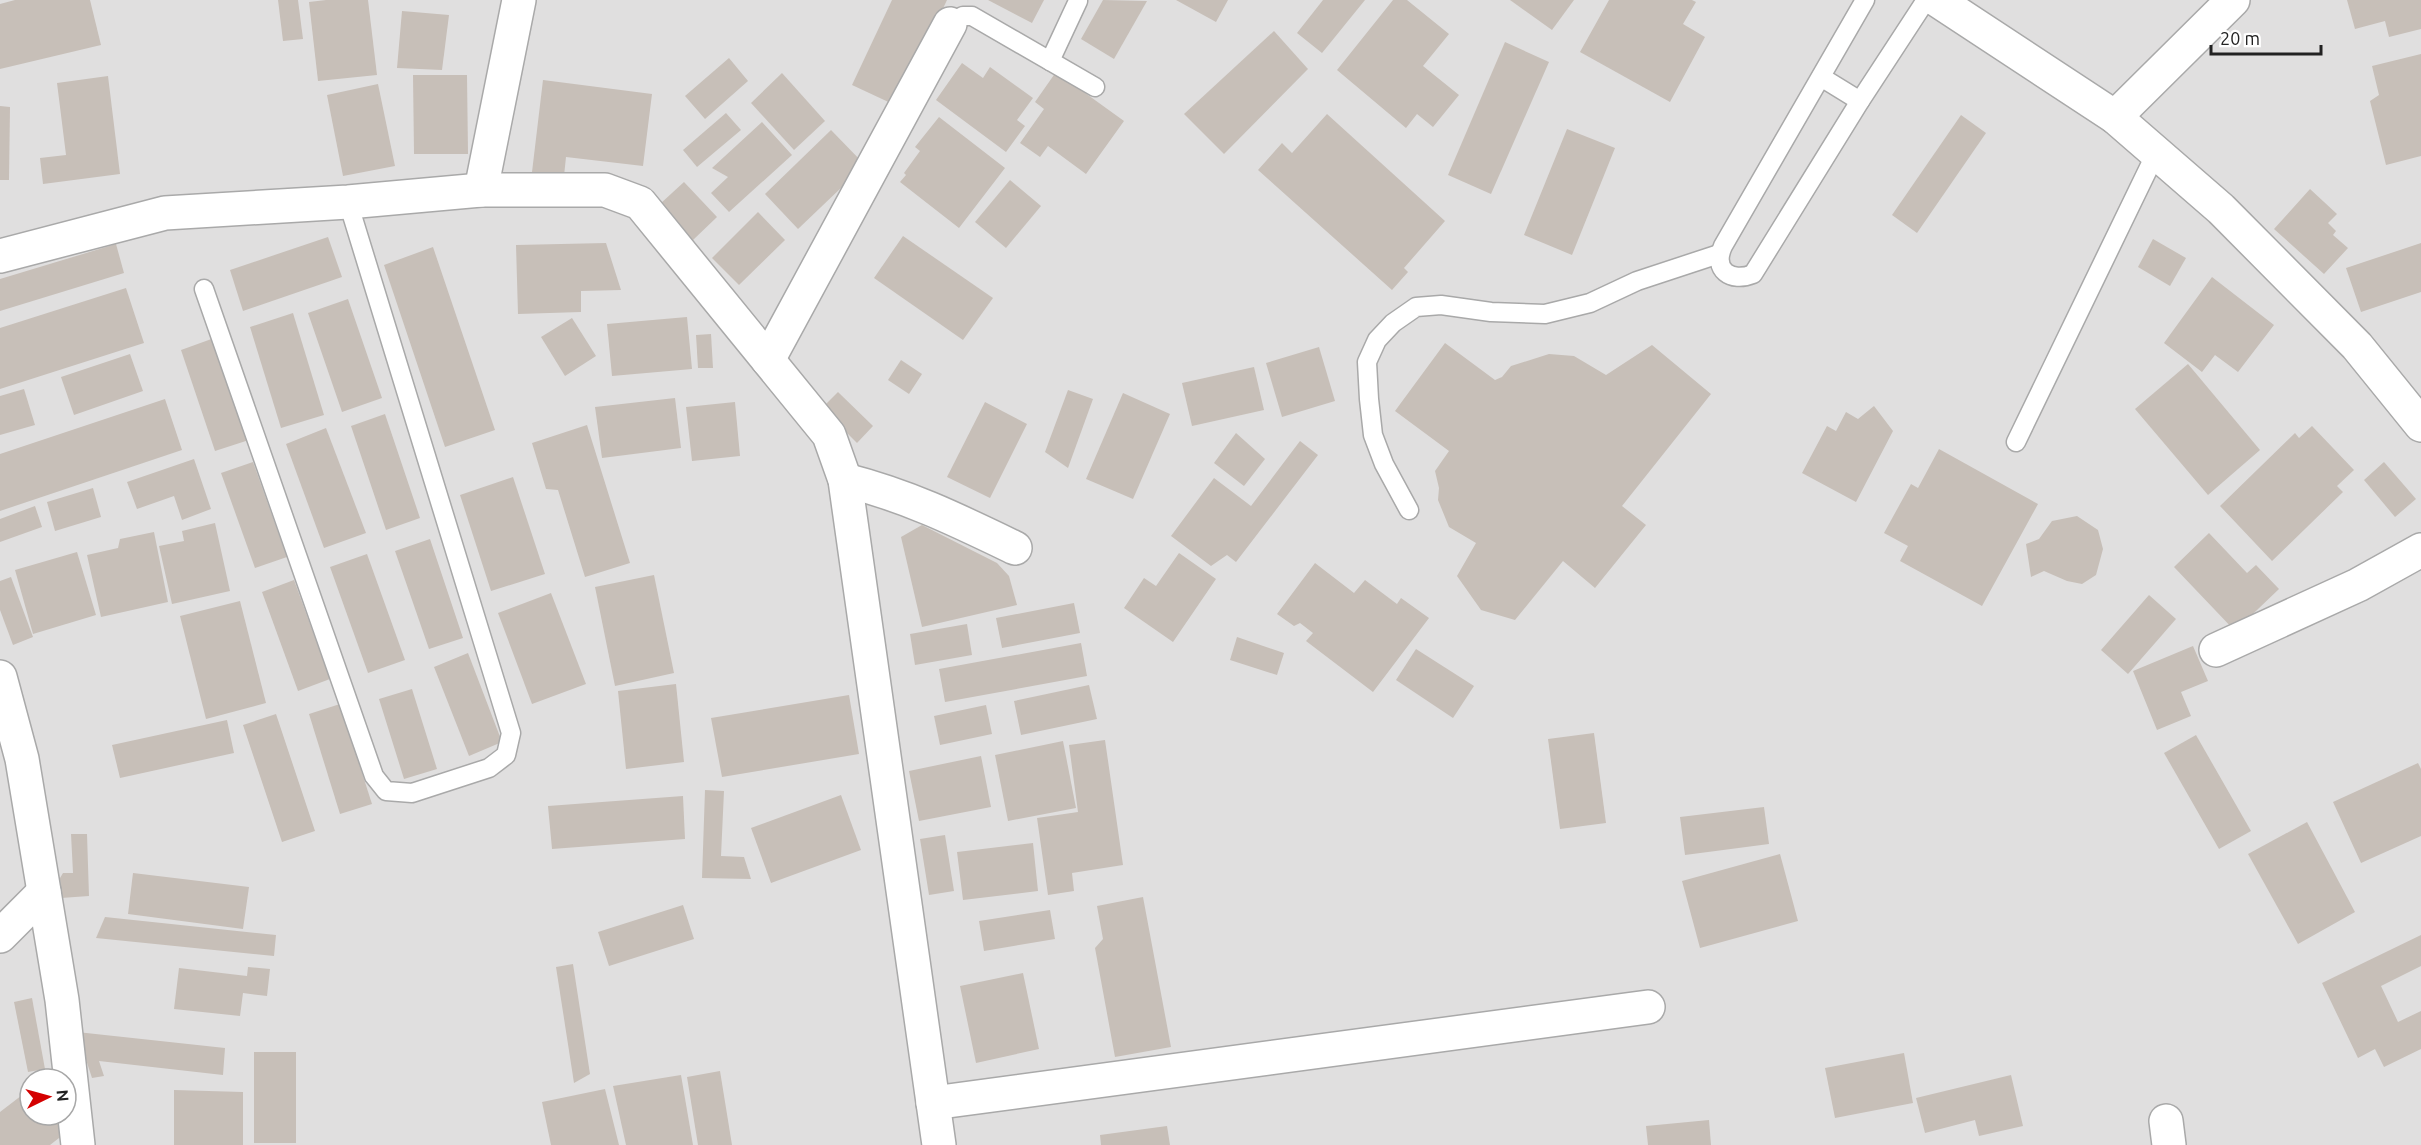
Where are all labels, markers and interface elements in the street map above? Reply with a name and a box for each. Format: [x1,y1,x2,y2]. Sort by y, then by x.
scale bar [2211,18,2320,56]
text: 20 m [2220,28,2260,48]
north arrow [18,1067,78,1127]
text: N [53,1089,72,1102]

